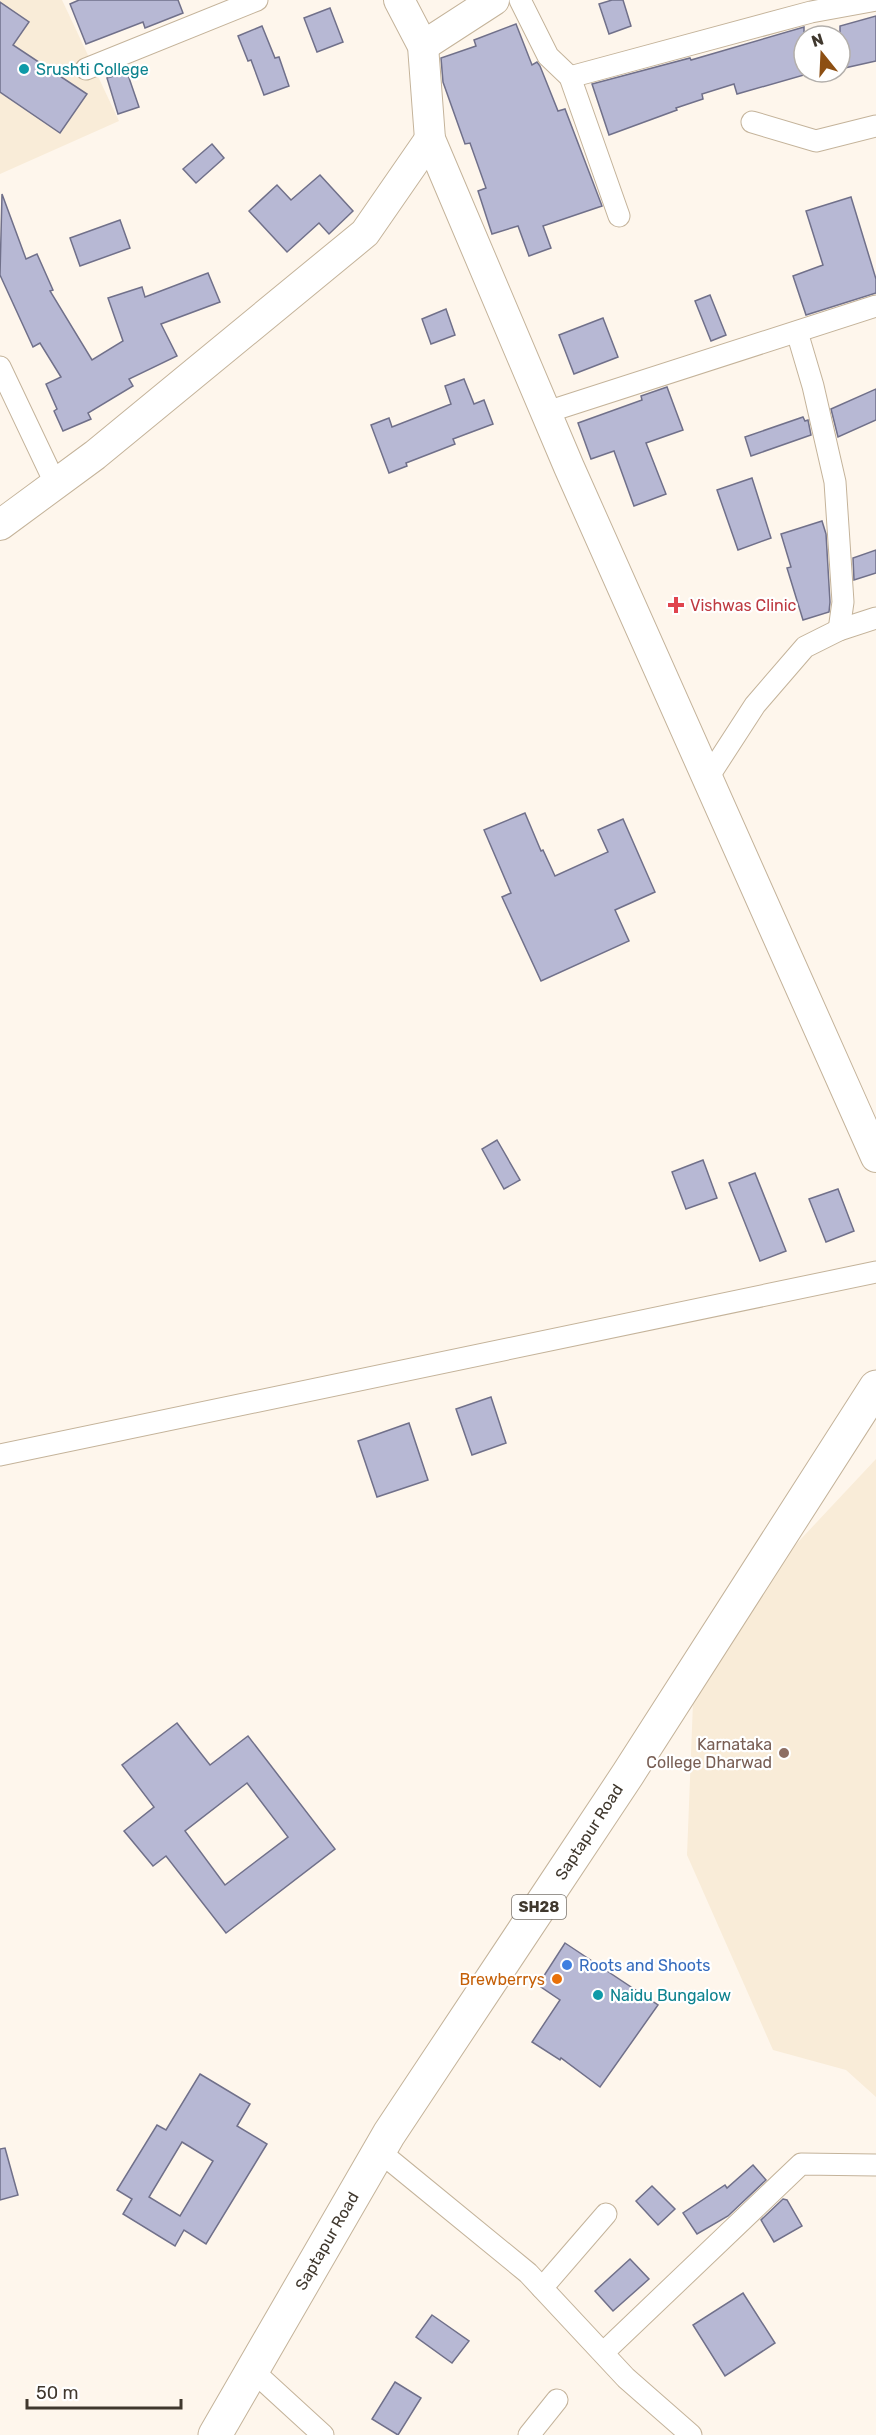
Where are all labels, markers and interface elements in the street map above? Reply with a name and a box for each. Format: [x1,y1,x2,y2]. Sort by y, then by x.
north arrow [792,24,852,84]
text: N [809,29,826,51]
place label: Srushti College [36,60,149,79]
marker: Srushti College [17,62,31,76]
marker: Vishwas Clinic [667,596,685,614]
place label: Vishwas Clinic [690,596,797,615]
place label: Karnataka College Dharwad [646,1735,772,1772]
marker: Karnataka College Dharwad [777,1746,791,1760]
street label: Saptapur Road [551,1781,627,1883]
road number: SH28 [512,1895,566,1919]
place label: Roots and Shoots [579,1956,710,1975]
marker: Roots and Shoots [560,1958,574,1972]
place label: Brewberrys [459,1970,545,1989]
marker: Brewberrys [550,1972,564,1986]
place label: Naidu Bungalow [610,1986,731,2005]
marker: Naidu Bungalow [591,1988,605,2002]
street label: Saptapur Road [291,2189,363,2293]
scale bar [27,2372,182,2410]
text: 50 m [36,2382,79,2404]

